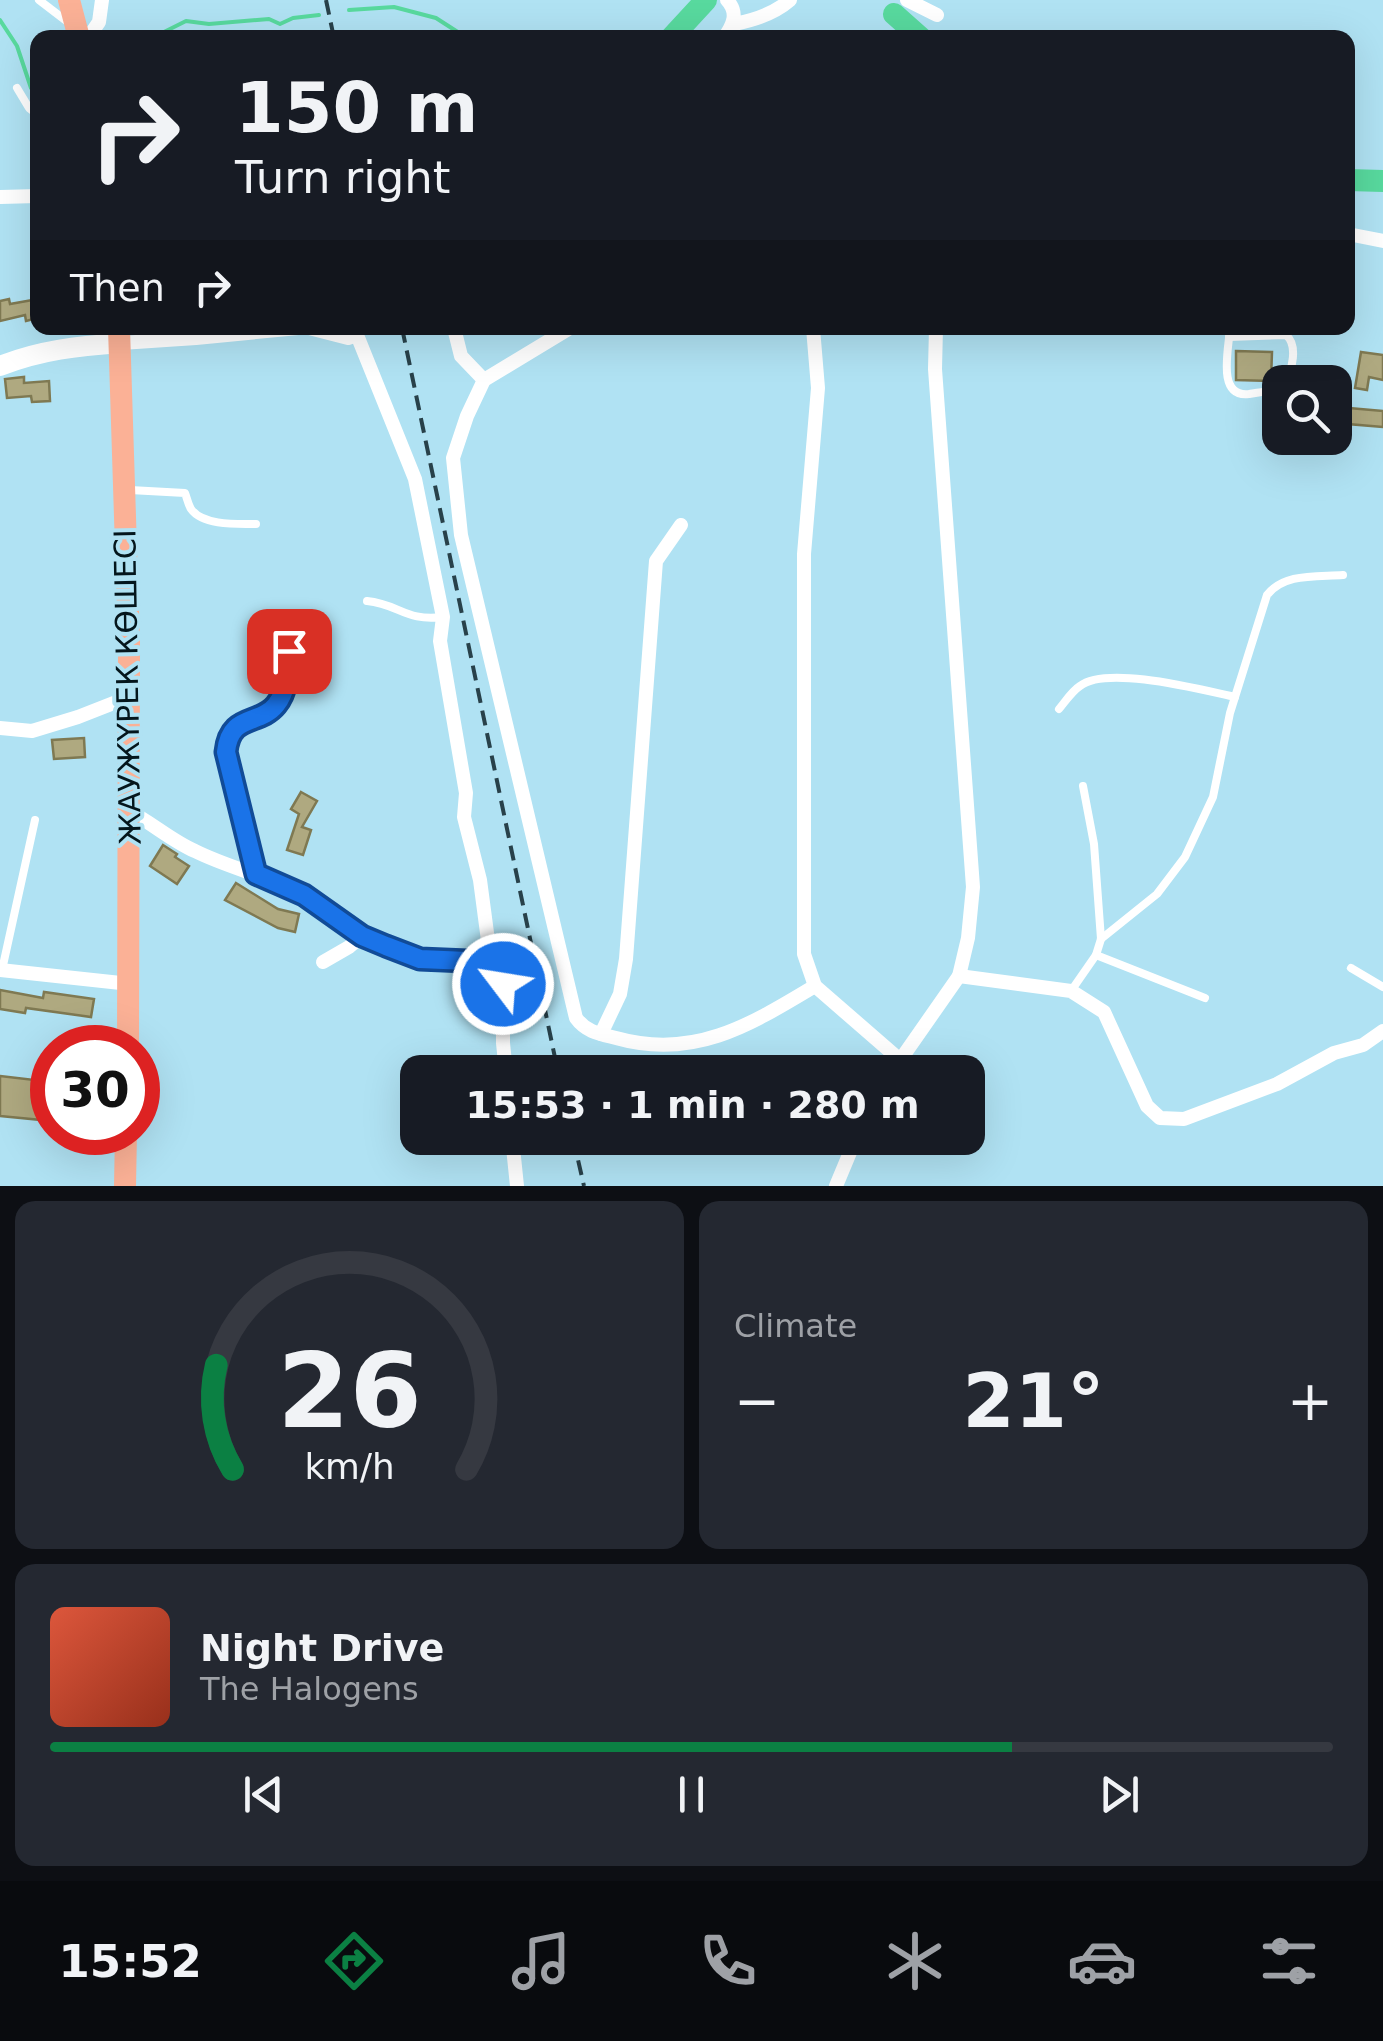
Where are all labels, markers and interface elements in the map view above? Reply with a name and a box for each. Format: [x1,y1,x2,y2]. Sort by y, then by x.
text: 150 m [235,67,478,149]
icon: right [70,70,200,200]
text: Turn right [235,151,450,204]
icon: right [185,260,240,315]
text: Then [70,266,165,310]
map controls [1262,365,1352,455]
button: search [1262,365,1352,455]
street label: ЖАУЖҮРЕК КӨШЕСІ [107,529,148,845]
pin [247,609,332,694]
icon: arrive [262,624,317,679]
position arrow [451,932,555,1036]
speed limit sign: 30 [30,1025,160,1155]
text: 15:53 · 1 min · 280 m [465,1083,920,1127]
text: Climate [734,1307,857,1345]
text: 26 [277,1330,422,1452]
text: 21° [963,1357,1104,1445]
text: − [734,1369,780,1433]
text: + [1287,1369,1333,1433]
text: km/h [304,1446,395,1487]
text: Night Drive [200,1626,444,1670]
text: The Halogens [200,1670,419,1708]
icon: previous [236,1767,291,1822]
icon: pause [664,1767,719,1822]
icon: next [1092,1767,1147,1822]
icon: directions [319,1926,389,1996]
icon: music [506,1926,576,1996]
icon: phone [693,1926,763,1996]
icon: climate [880,1926,950,1996]
icon: car [1067,1926,1137,1996]
icon: filters [1254,1926,1324,1996]
text: 15:52 [59,1935,202,1988]

